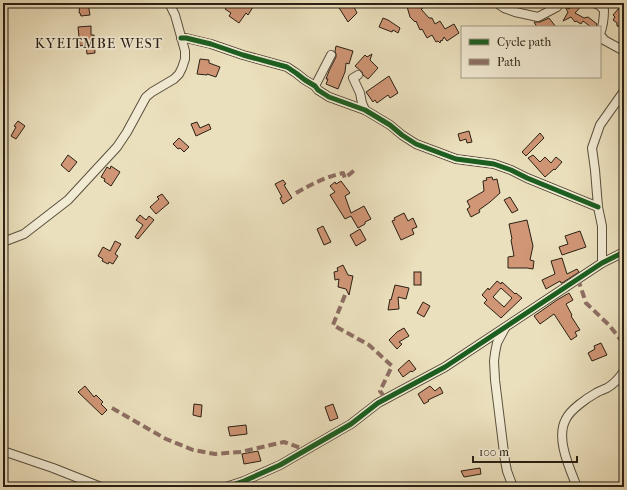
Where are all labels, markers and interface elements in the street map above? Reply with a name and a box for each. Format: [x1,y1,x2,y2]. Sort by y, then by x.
legend [461,26,601,78]
district label: KYEITMBE WEST [35,35,163,52]
text: Cycle path [497,35,552,49]
text: Path [497,55,521,69]
scale bar [473,438,577,464]
text: 100 m [479,445,509,459]

